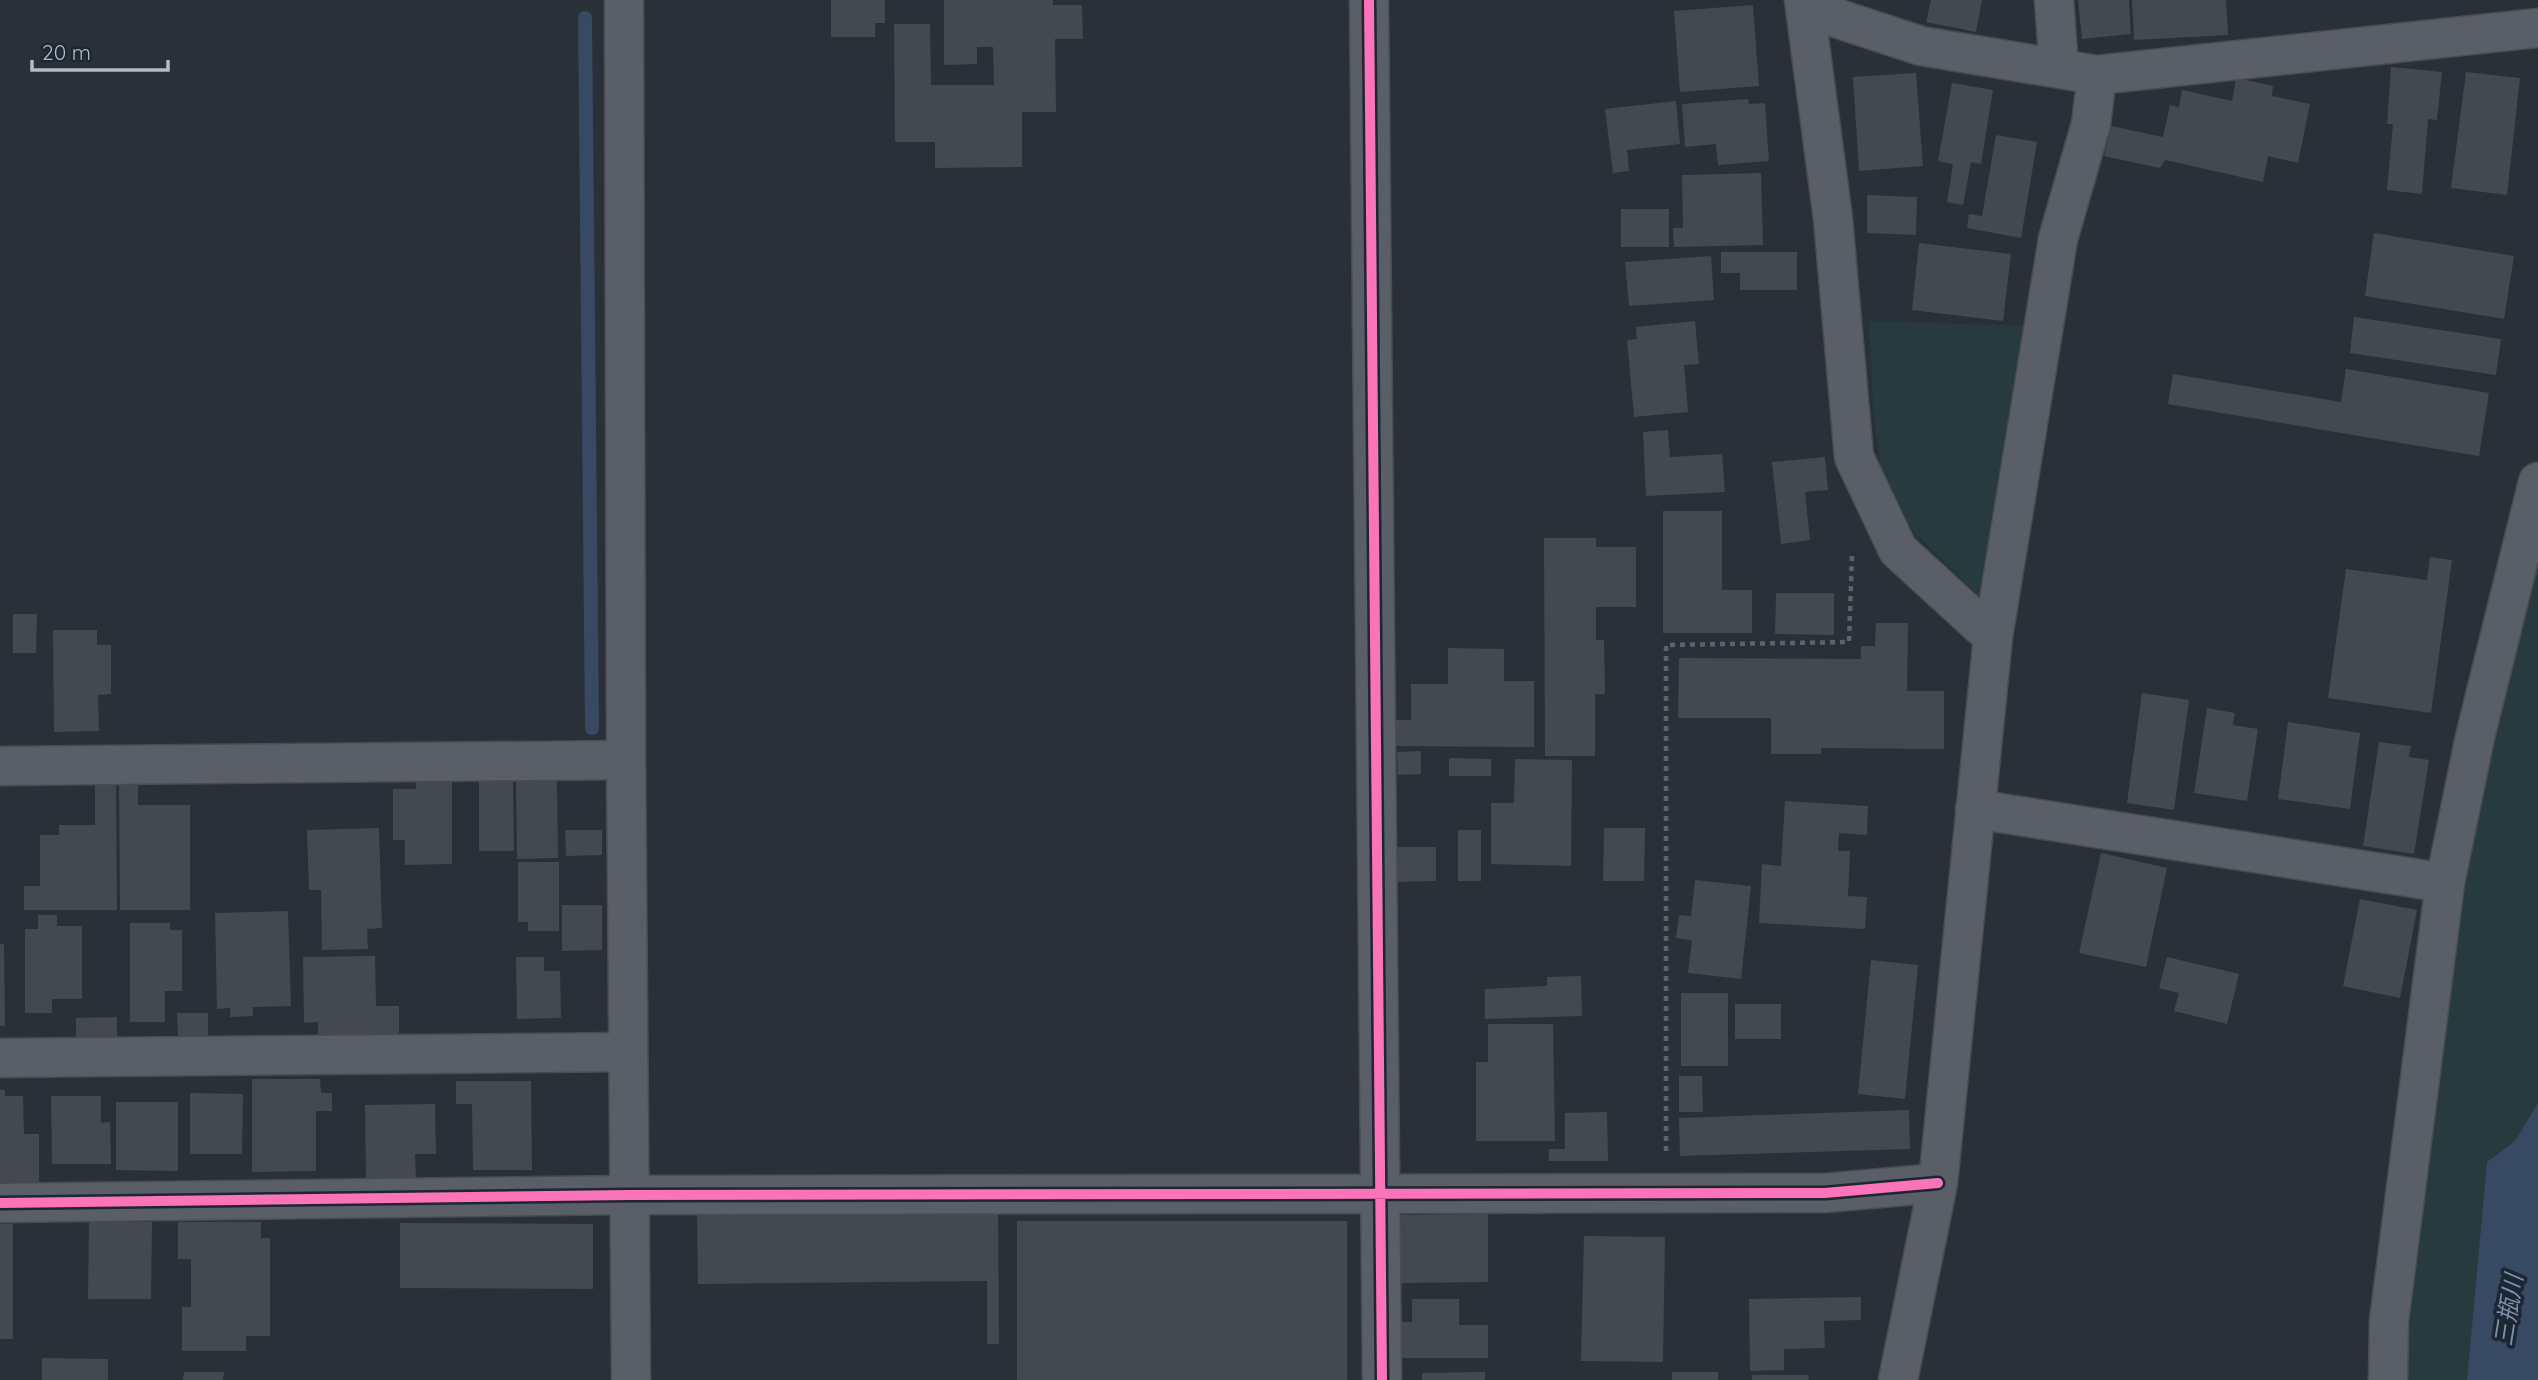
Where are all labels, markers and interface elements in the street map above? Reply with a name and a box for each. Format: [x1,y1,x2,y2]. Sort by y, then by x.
scale bar [32,28,168,72]
text: 20 m [42,39,91,65]
water label: 三瓶川 [2488,1269,2529,1348]

